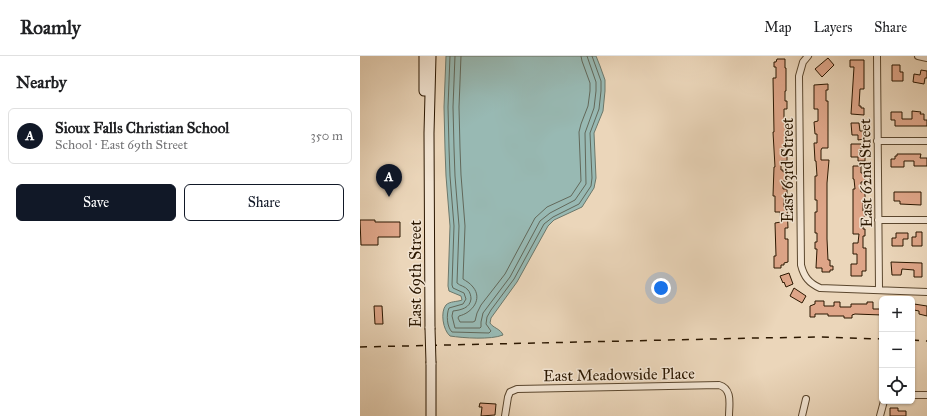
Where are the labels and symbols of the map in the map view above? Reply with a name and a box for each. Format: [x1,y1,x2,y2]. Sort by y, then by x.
street label: East 63rd Street [778,117,797,222]
street label: East 62nd Street [855,118,876,228]
pin: A [376,164,402,197]
street label: East 69th Street [406,220,425,328]
your location [651,278,671,298]
street label: East Meadowside Place [543,364,695,385]

